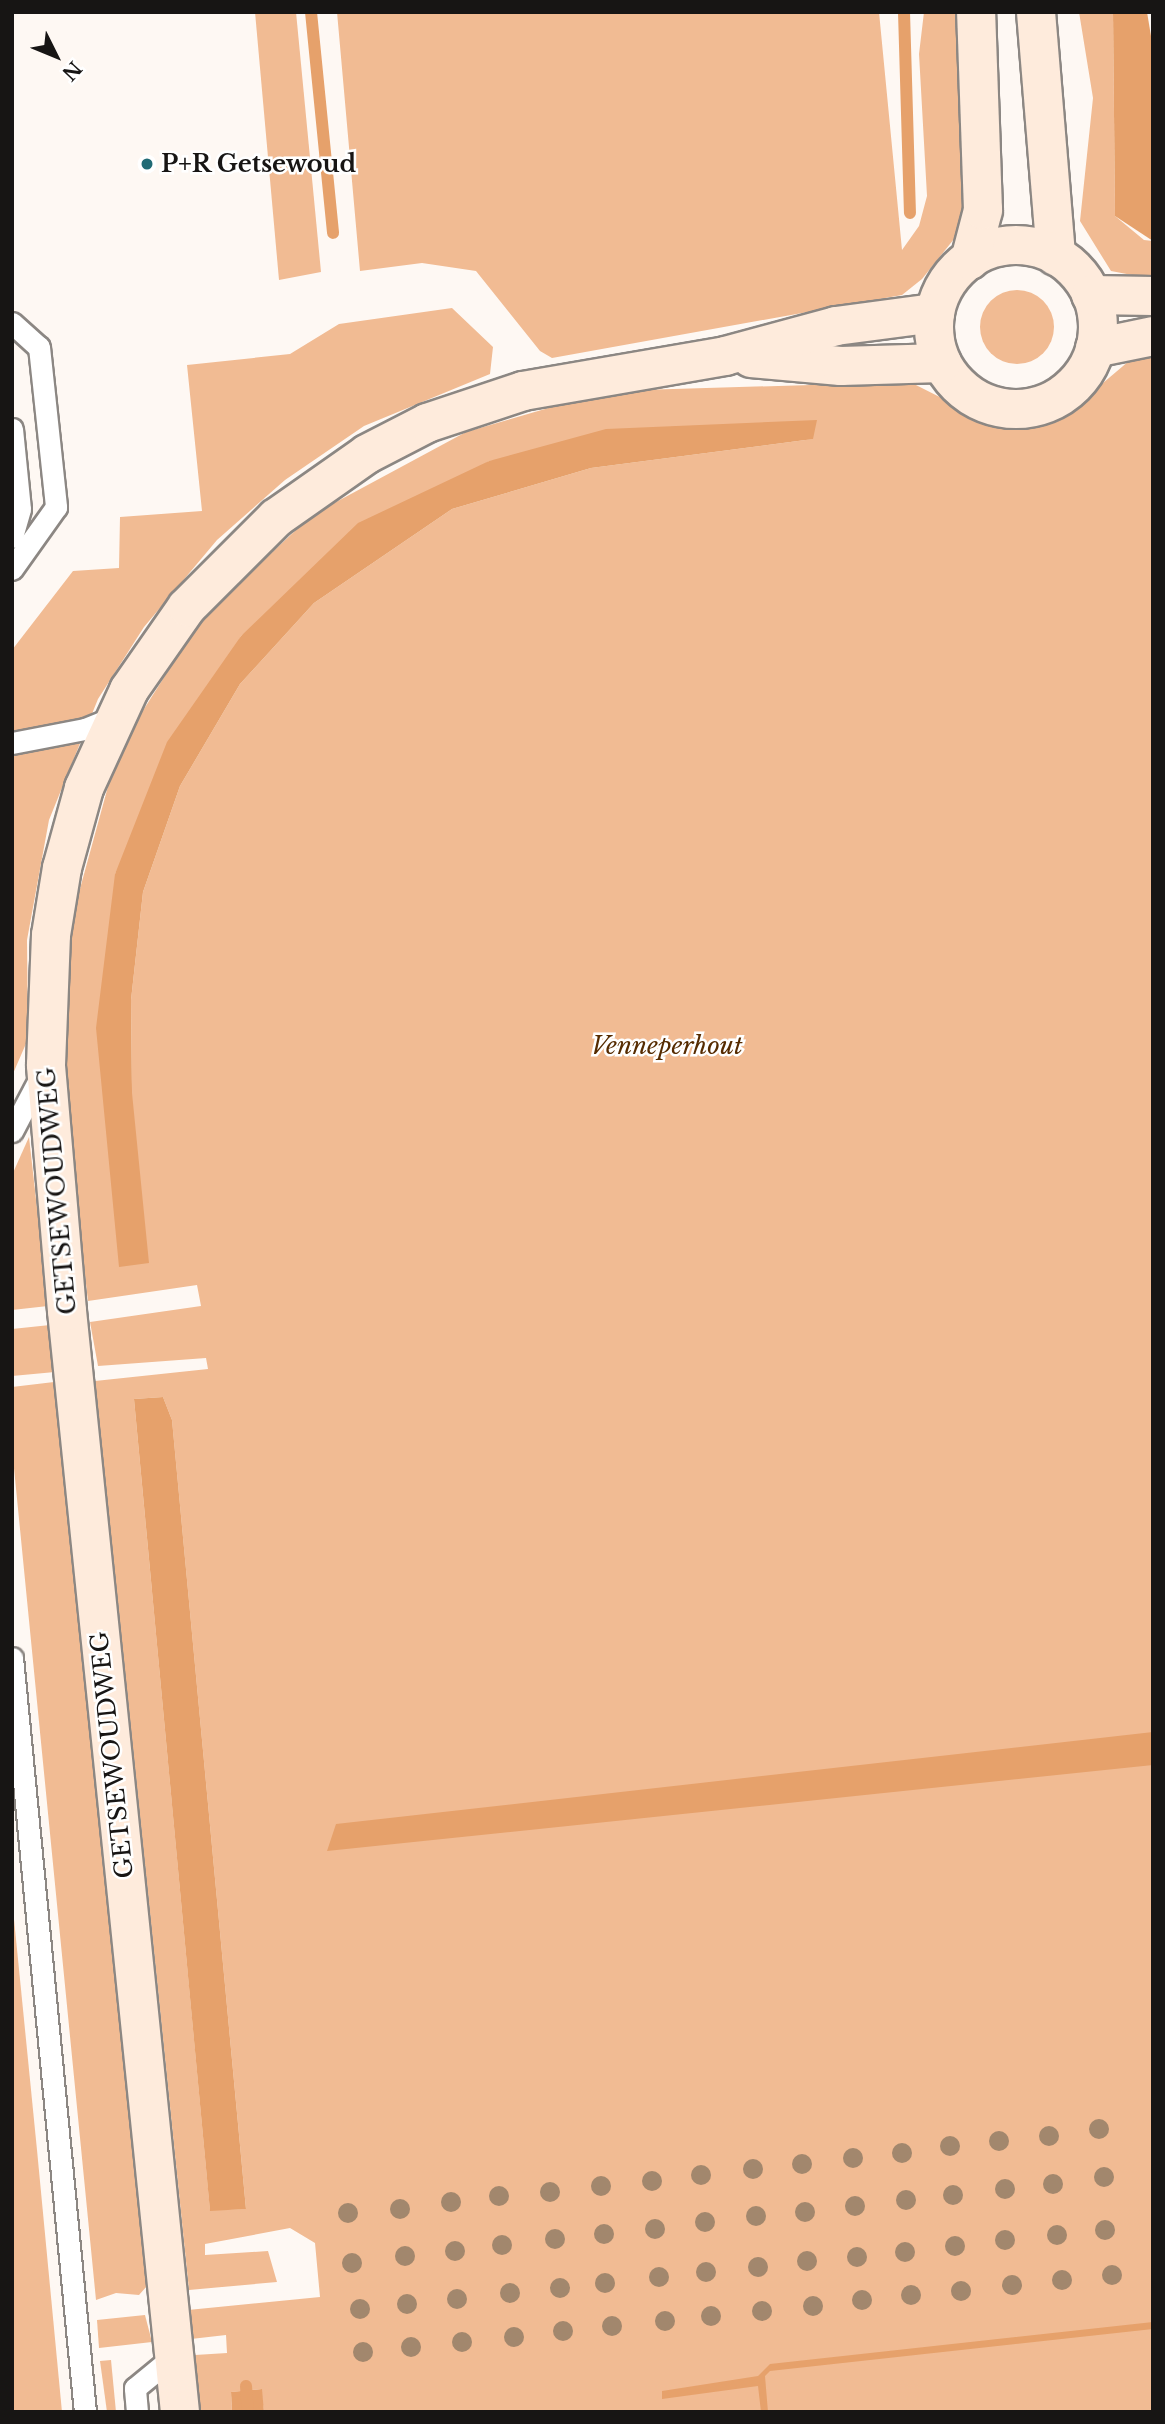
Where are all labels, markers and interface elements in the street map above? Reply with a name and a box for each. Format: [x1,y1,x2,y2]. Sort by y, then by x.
north arrow [21,21,91,91]
text: N [57,56,86,85]
place label: P+R Getsewoud [161,150,357,178]
marker: P+R Getsewoud [139,156,155,172]
park label: Venneperhout [591,1032,743,1060]
street label: GETSEWOUDWEG [32,1066,82,1316]
street label: GETSEWOUDWEG [85,1630,139,1880]

